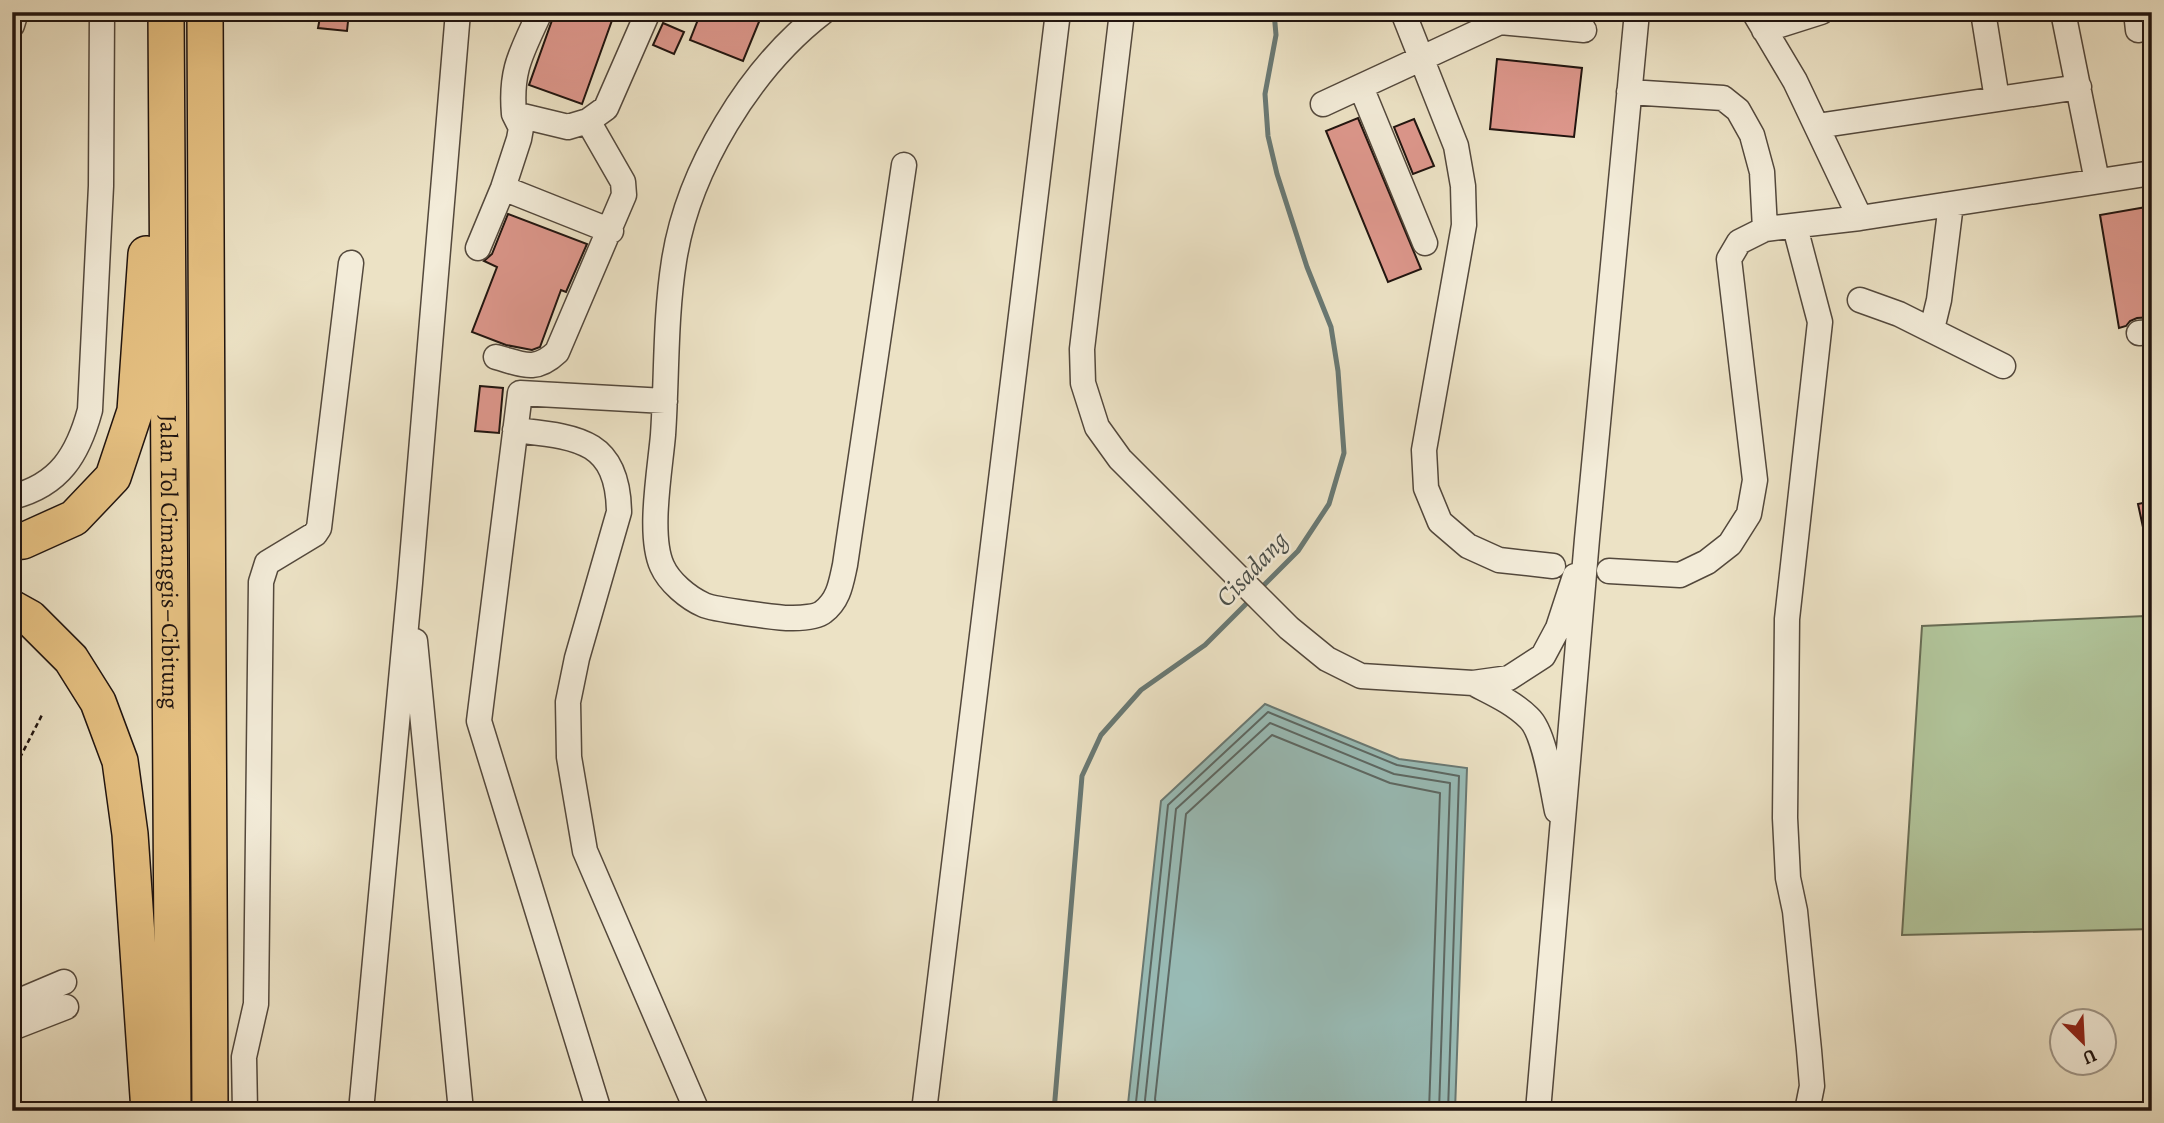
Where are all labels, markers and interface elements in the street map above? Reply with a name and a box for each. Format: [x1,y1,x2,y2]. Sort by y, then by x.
street label: Jalan Tol Cimanggis–Cibitung [153,415,186,709]
water label: Cisadang [1208,523,1296,614]
north arrow [2048,1007,2118,1078]
text: U [2078,1042,2100,1071]

